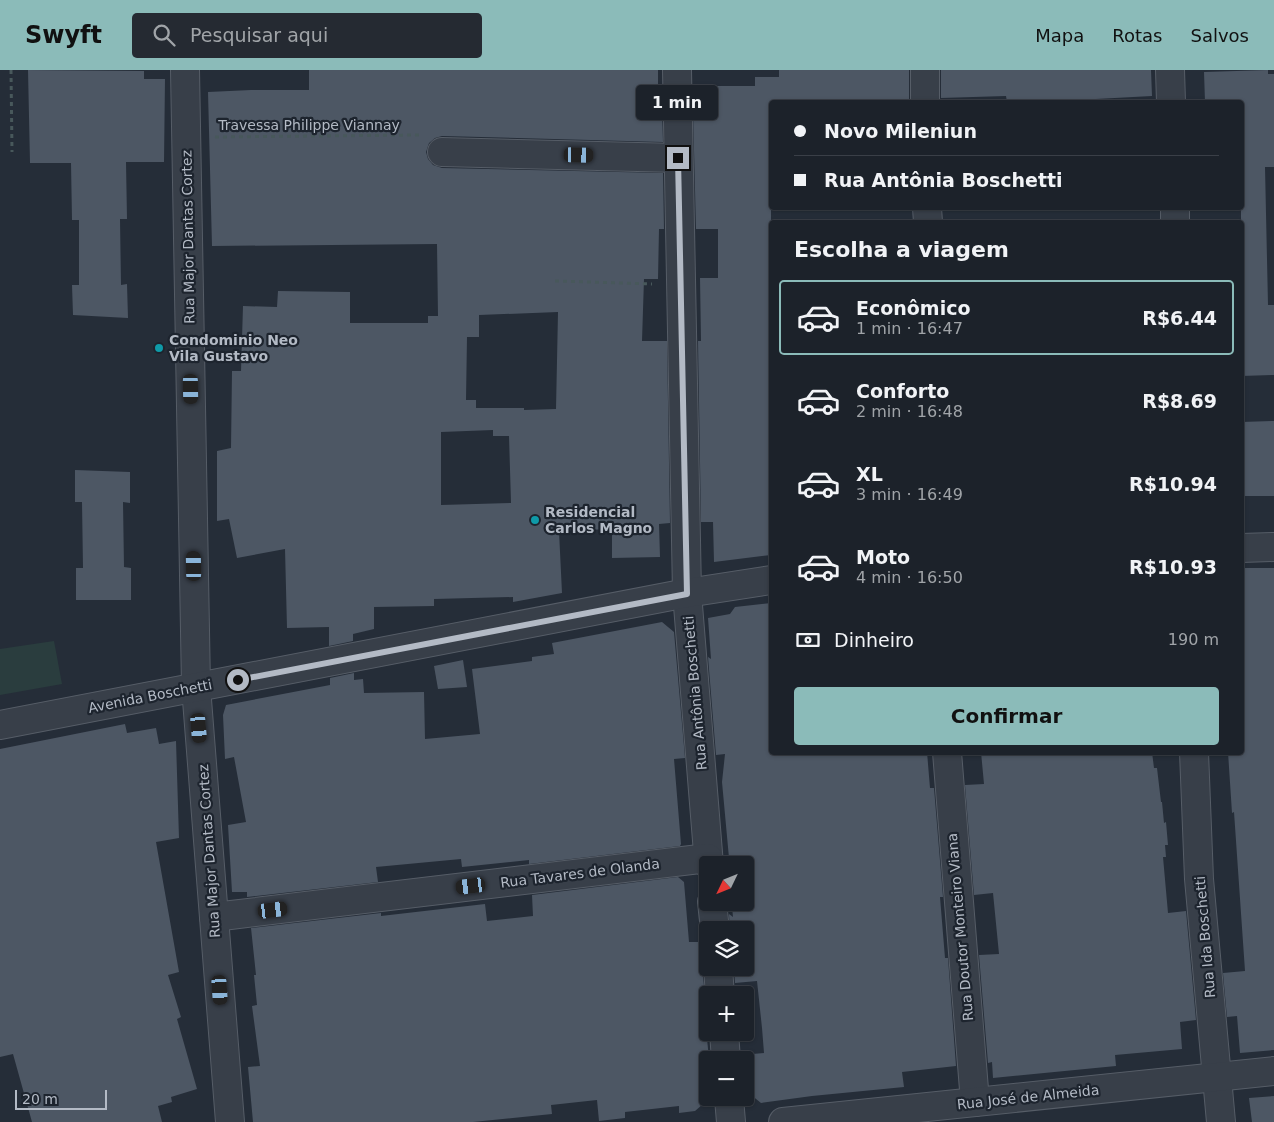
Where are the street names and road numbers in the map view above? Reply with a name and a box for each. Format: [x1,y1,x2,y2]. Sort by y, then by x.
street label: Travessa Philippe Viannay [217,117,400,133]
street label: Rua Major Dantas Cortez [178,150,198,324]
street label: Rua Antônia Boschetti [680,615,710,771]
street label: Avenida Boschetti [87,676,213,716]
street label: Rua Major Dantas Cortez [195,764,223,938]
street label: Rua Doutor Monteiro Viana [944,832,976,1022]
street label: Rua Tavares de Olanda [499,855,661,891]
street label: Rua Ida Boschetti [1192,875,1218,999]
street label: Rua José de Almeida [956,1082,1100,1112]

